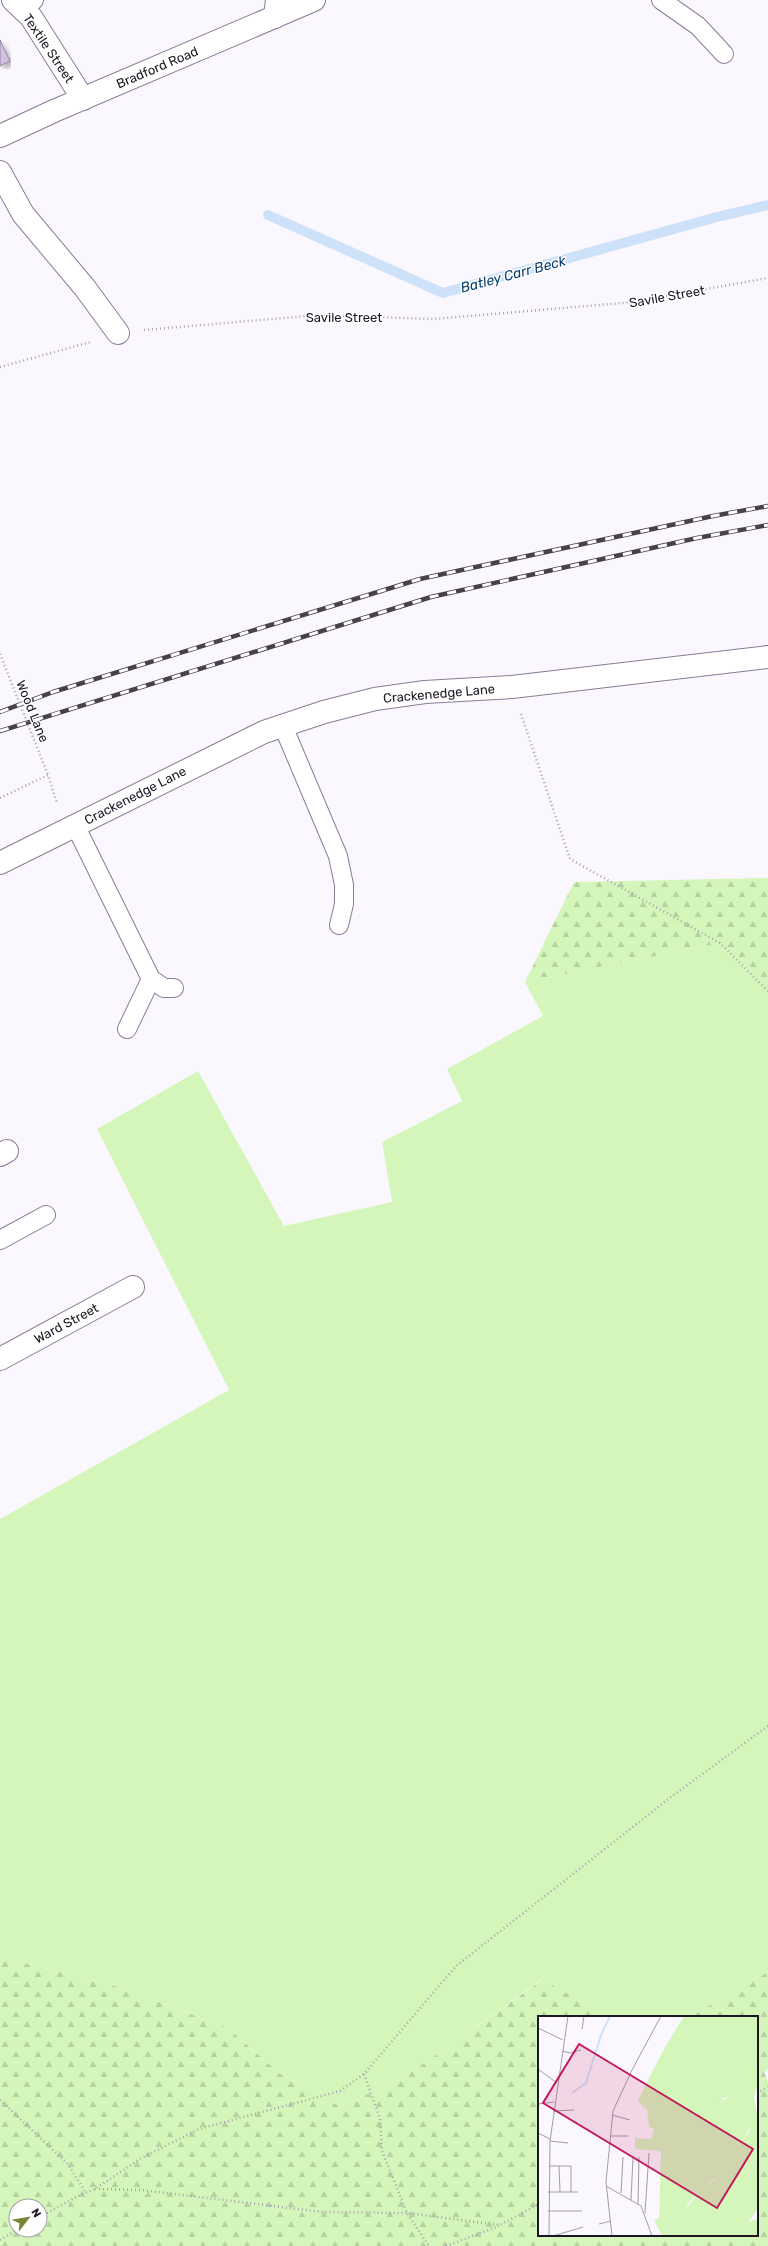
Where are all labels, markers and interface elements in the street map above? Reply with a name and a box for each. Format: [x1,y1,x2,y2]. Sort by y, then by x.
street label: Textile Street [20,11,77,86]
street label: Bradford Road [114,43,200,91]
water label: Batley Carr Beck [459,252,568,297]
street label: Savile Street [628,282,706,311]
street label: Savile Street [306,310,382,325]
street label: Wood Lane [13,678,52,744]
street label: Crackenedge Lane [382,681,496,707]
street label: Crackenedge Lane [82,763,189,829]
street label: Ward Street [32,1300,101,1347]
inset map [538,2016,758,2236]
north arrow [8,2198,48,2238]
text: N [29,2206,44,2220]

